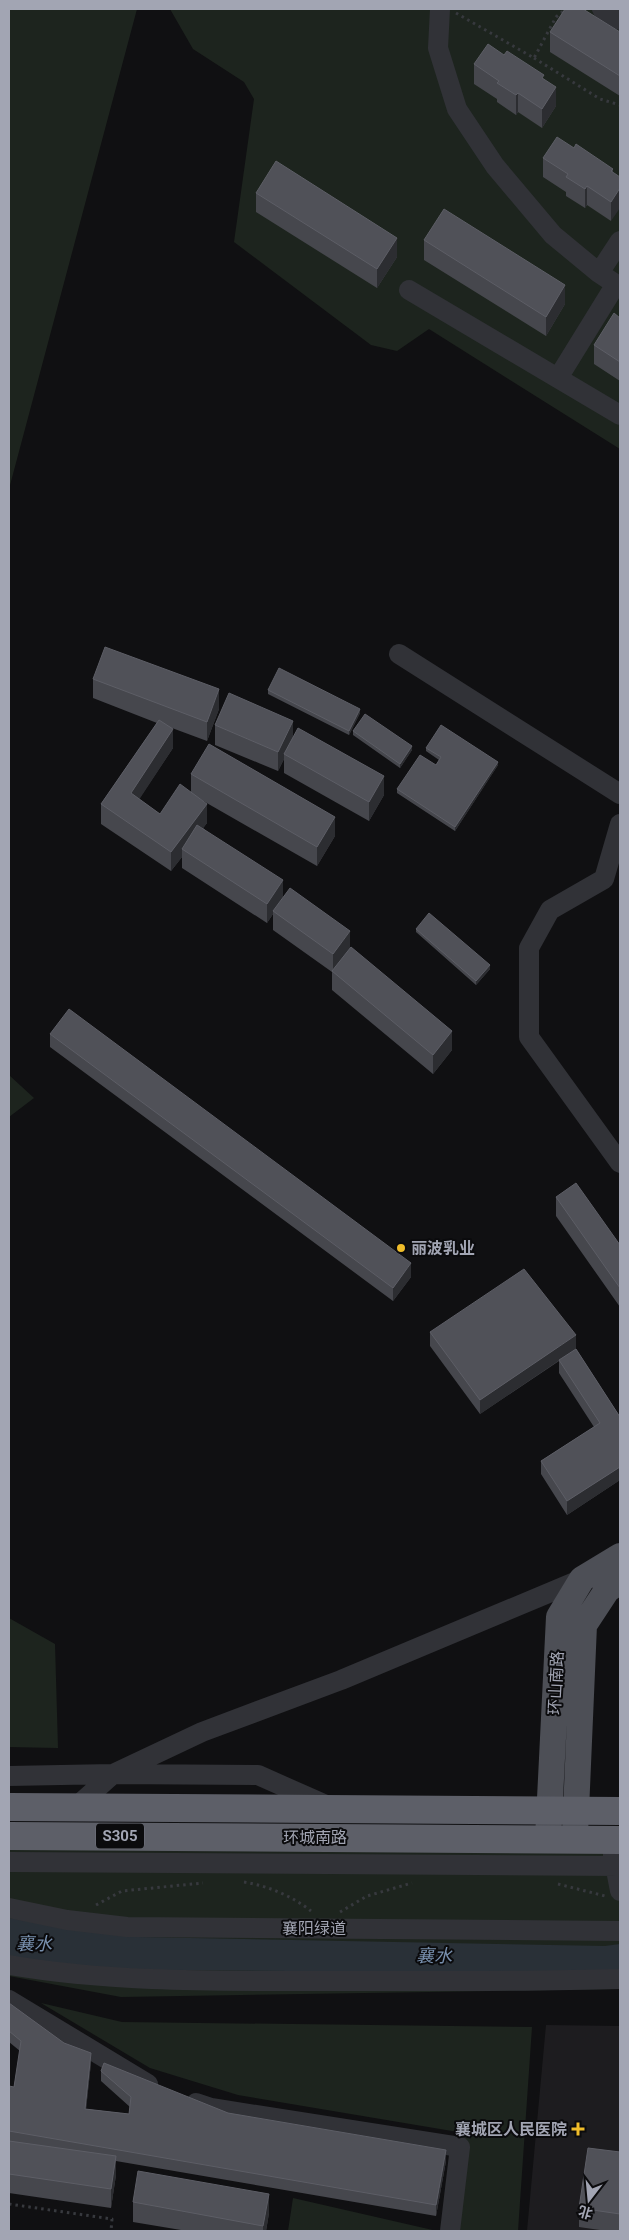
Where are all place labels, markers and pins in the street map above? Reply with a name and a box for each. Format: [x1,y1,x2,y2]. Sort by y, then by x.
place label: 丽波乳业 [411,1239,475,1258]
marker: 丽波乳业 [395,1242,407,1254]
place label: 襄城区人民医院 [455,2120,567,2139]
marker: 襄城区人民医院 [571,2122,585,2136]

